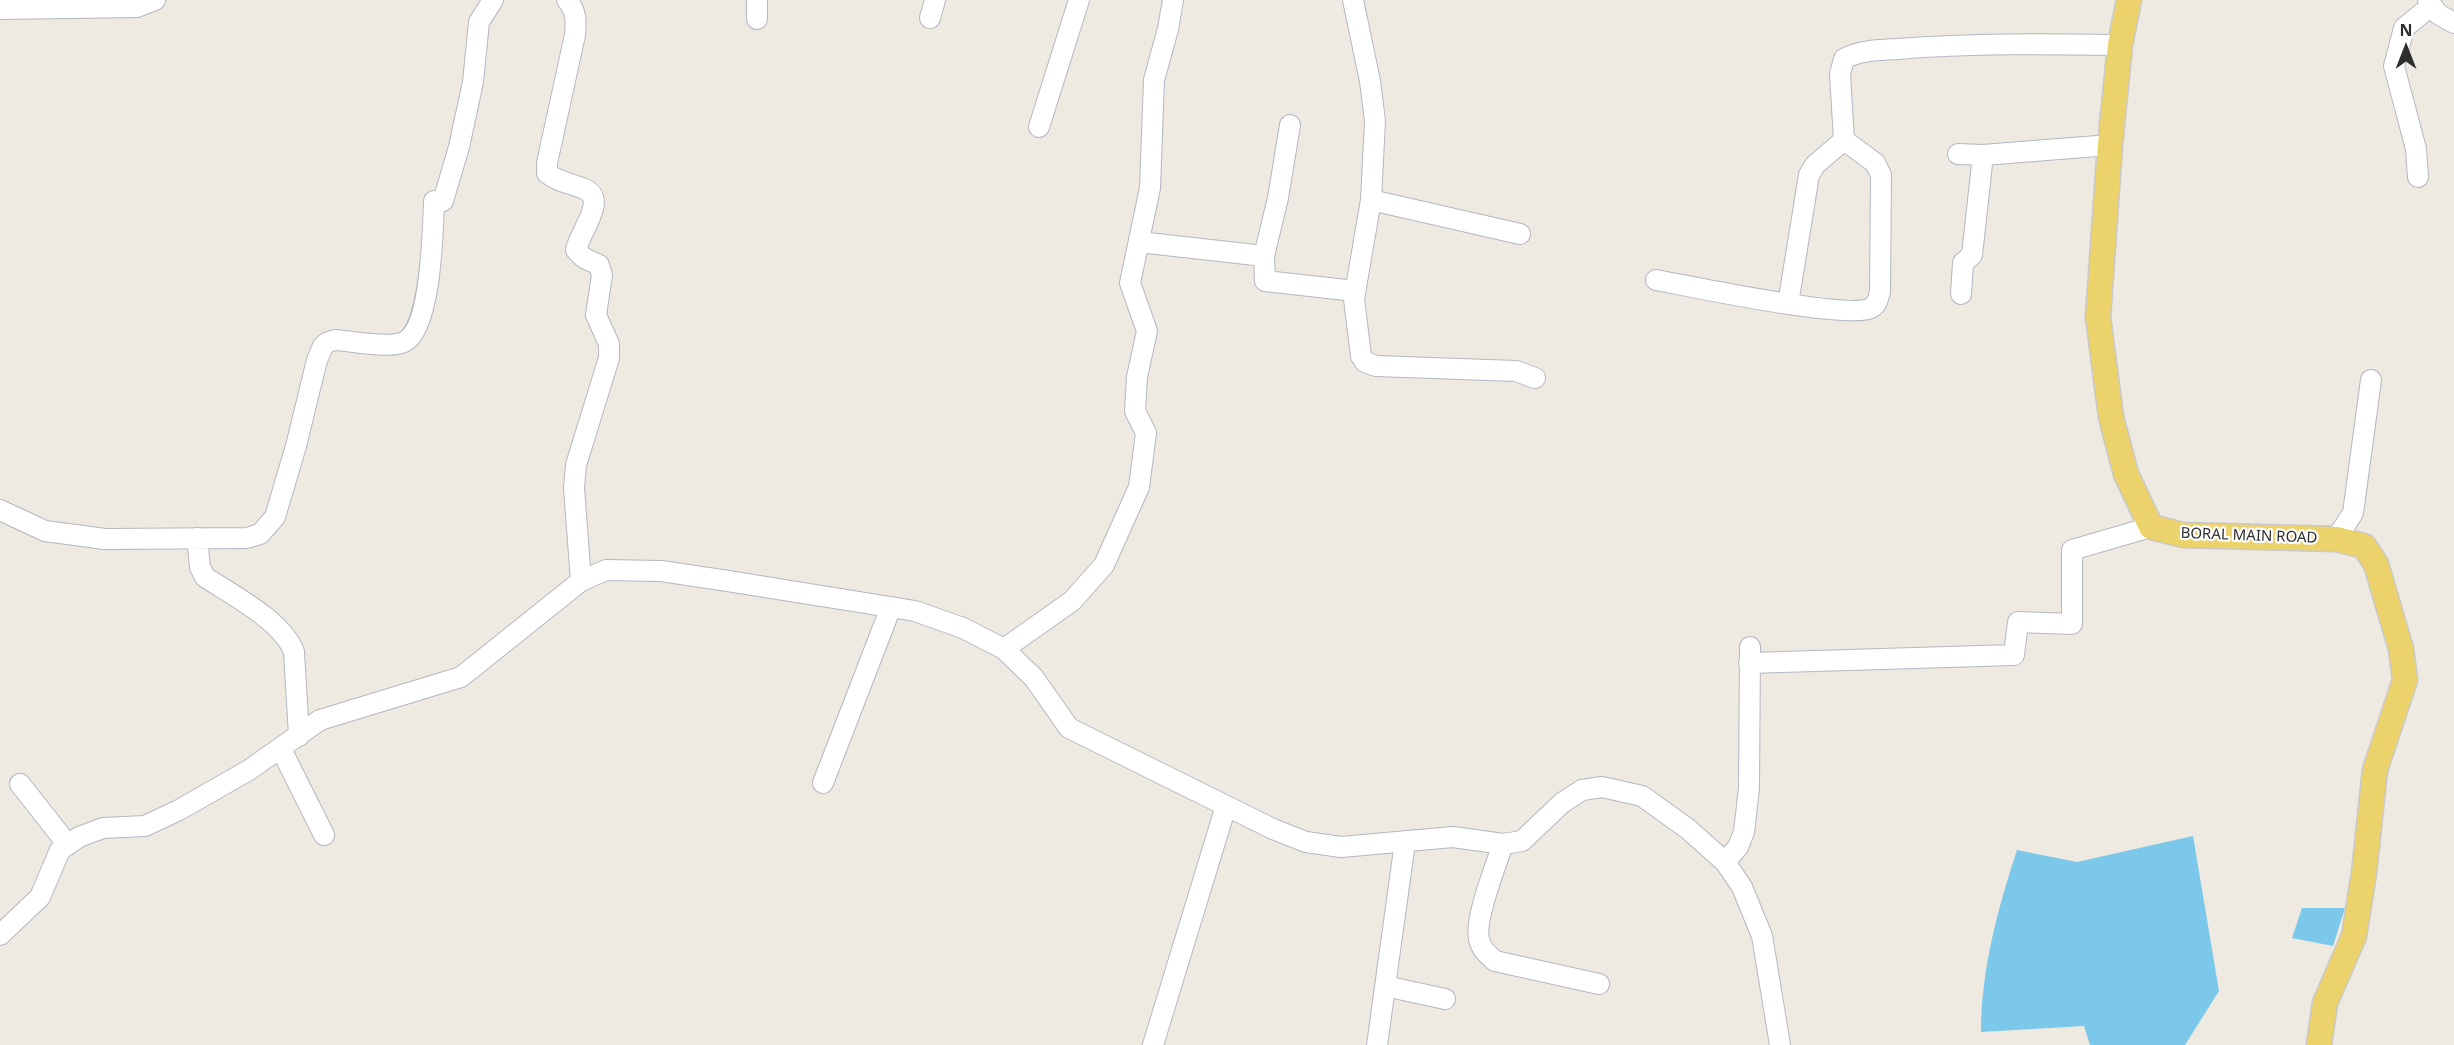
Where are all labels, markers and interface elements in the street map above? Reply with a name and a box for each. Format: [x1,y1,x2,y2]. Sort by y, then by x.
north arrow [2376,18,2436,78]
text: N [2399,19,2413,41]
street label: BORAL MAIN ROAD [2180,525,2318,547]

